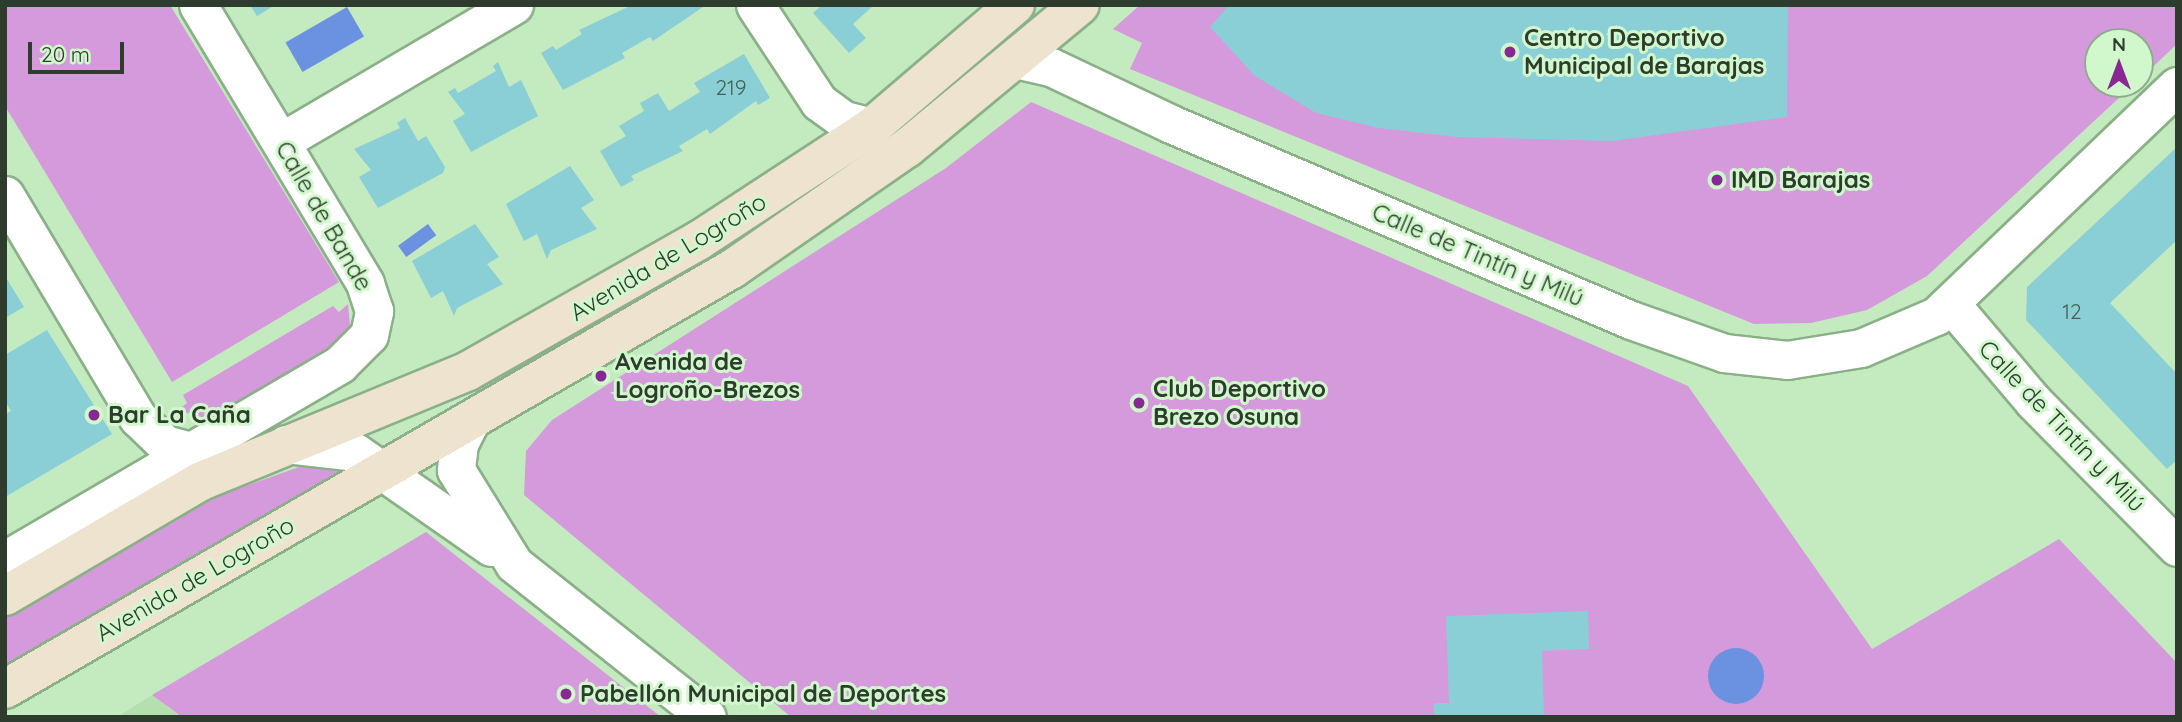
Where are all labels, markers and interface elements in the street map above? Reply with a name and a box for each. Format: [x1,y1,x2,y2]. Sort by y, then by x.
place label: Centro Deportivo Municipal de Barajas [1524,24,1764,80]
scale bar [32,28,128,72]
north arrow [2084,28,2154,98]
text: N [2112,32,2126,56]
text: 20 m [41,41,90,67]
marker: Centro Deportivo Municipal de Barajas [1502,44,1518,60]
house number: 219 [715,74,747,100]
street label: Calle de Bande [270,136,378,296]
place label: IMD Barajas [1731,166,1870,194]
marker: IMD Barajas [1709,172,1725,188]
street label: Avenida de Logroño [565,187,771,327]
street label: Calle de Tintín y Milú [1368,197,1588,313]
house number: 12 [2062,298,2082,324]
street label: Calle de Tintín y Milú [1973,334,2151,518]
place label: Avenida de Logroño-Brezos [615,348,800,404]
marker: Avenida de Logroño-Brezos [593,368,609,384]
place label: Club Deportivo Brezo Osuna [1153,375,1326,431]
marker: Club Deportivo Brezo Osuna [1131,395,1147,411]
place label: Bar La Caña [108,401,251,429]
marker: Bar La Caña [86,407,102,423]
street label: Avenida de Logroño [91,511,299,647]
place label: Pabellón Municipal de Deportes [580,680,946,708]
marker: Pabellón Municipal de Deportes [558,686,574,702]

